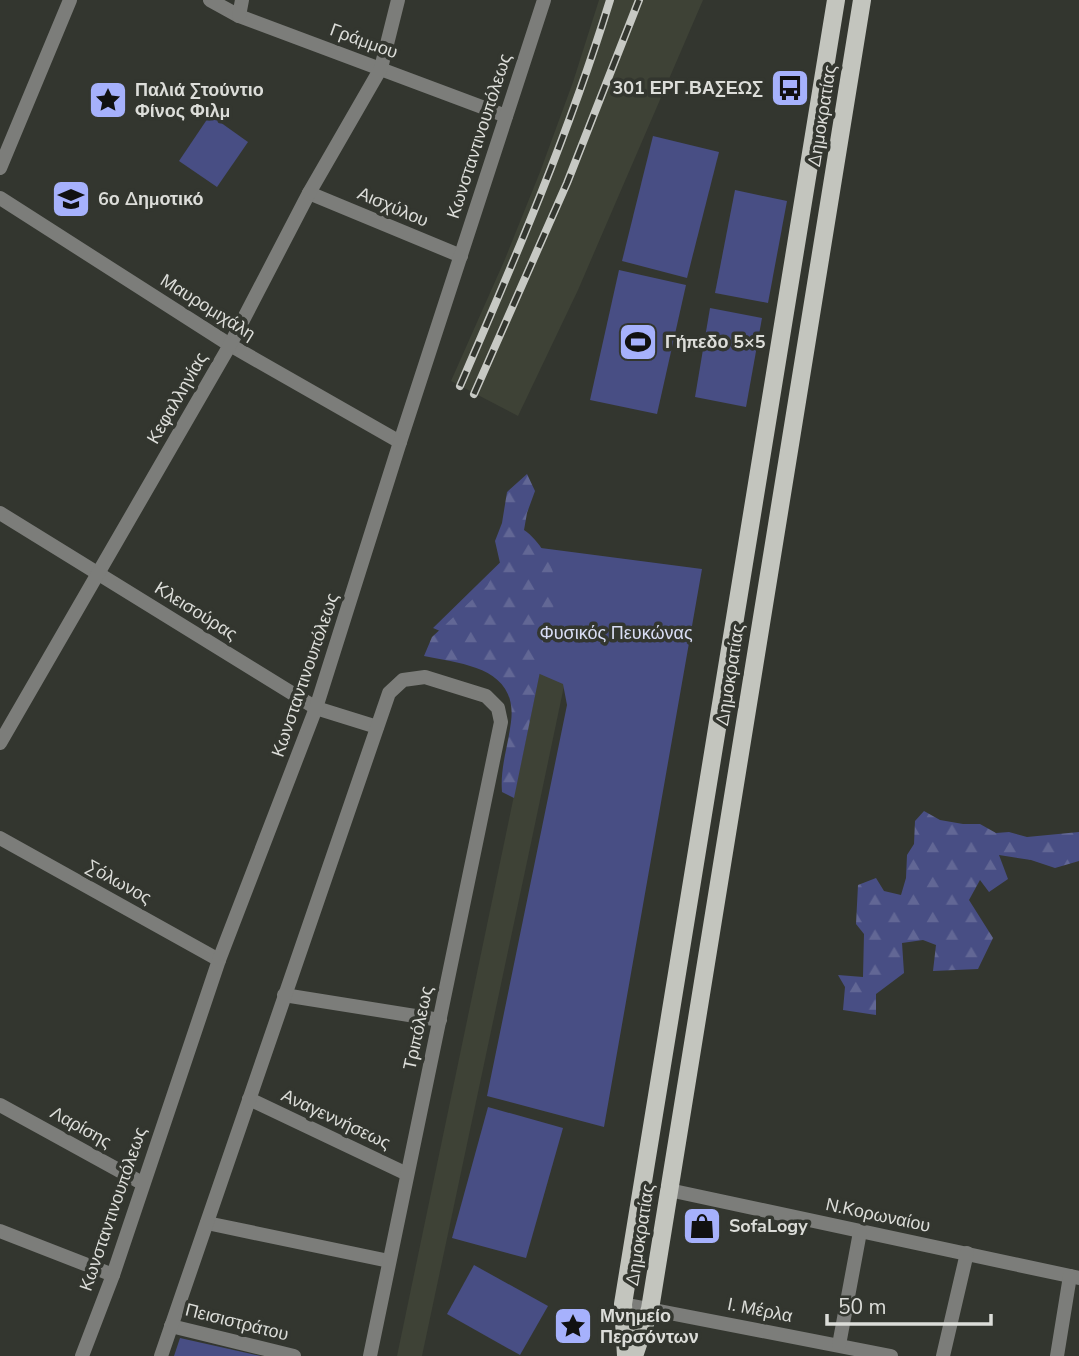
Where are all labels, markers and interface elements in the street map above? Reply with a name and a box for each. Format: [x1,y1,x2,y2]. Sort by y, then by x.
street label: Γράμμου [327,18,401,64]
street label: Κωνσταντινουπόλεως [441,50,517,222]
street label: Δημοκρατίας [802,63,842,169]
bus stop icon: 301 ΕΡΓ.ΒΑΣΕΩΣ [769,67,811,109]
place label: 301 ΕΡΓ.ΒΑΣΕΩΣ [612,76,763,100]
place label: Παλιά Στούντιο Φίνος Φιλμ [135,78,264,123]
place icon: Παλιά Στούντιο Φίνος Φιλμ [87,79,129,121]
school or university icon: 6ο Δημοτικό [50,178,92,220]
street label: Αισχύλου [354,181,432,233]
place label: 6ο Δημοτικό [98,187,203,211]
street label: Μαυρομιχάλη [156,268,260,346]
sports icon: Γήπεδο 5×5 [617,321,659,363]
place label: Γήπεδο 5×5 [665,330,766,354]
street label: Κεφαλληνίας [141,347,213,448]
street label: Κλεισούρας [150,576,242,646]
street label: Κωνσταντινουπόλεως [266,589,344,760]
park label: Φυσικός Πευκώνας [539,621,693,645]
street label: Δημοκρατίας [710,622,750,728]
street label: Σόλωνος [82,854,156,910]
street label: Τριπόλεως [397,984,439,1072]
street label: Αναγεννήσεως [277,1083,395,1155]
street label: Λαρίσης [46,1100,116,1154]
street label: Κωνσταντινουπόλεως [74,1123,152,1294]
street label: Δημοκρατίας [620,1182,660,1288]
street label: Ν.Κορωναίου [823,1192,933,1238]
shop icon: SofaLogy [681,1205,723,1247]
place label: SofaLogy [729,1214,808,1238]
scale bar [827,1282,992,1326]
street label: Ι. Μέρλα [725,1292,795,1328]
text: 50 m [838,1293,887,1321]
street label: Πεισιστράτου [183,1298,291,1346]
place label: Μνημείο Περσόντων [600,1304,699,1349]
place icon: Μνημείο Περσόντων [552,1305,594,1347]

